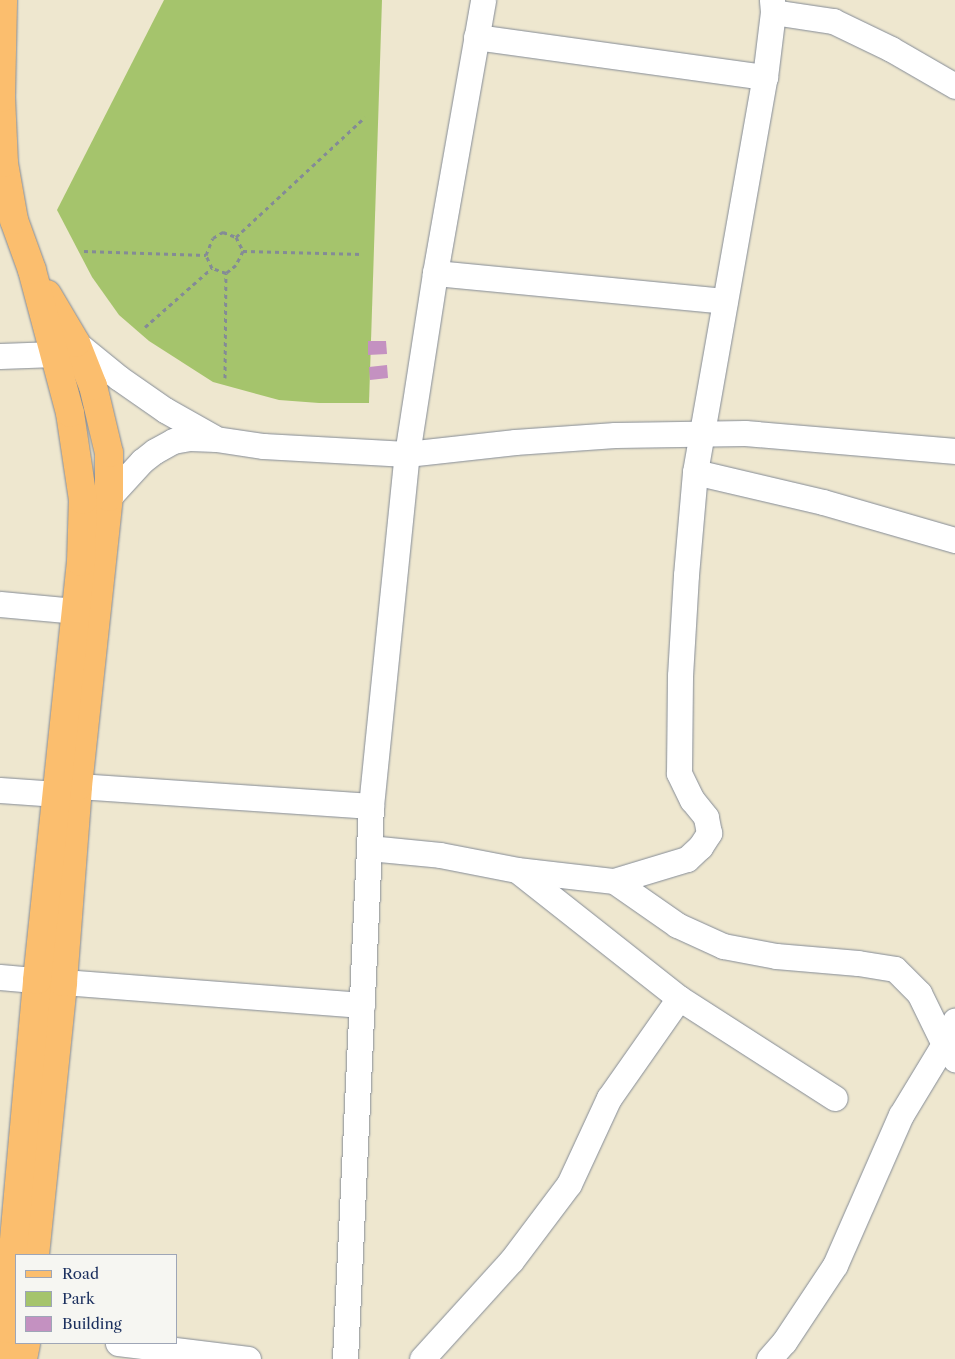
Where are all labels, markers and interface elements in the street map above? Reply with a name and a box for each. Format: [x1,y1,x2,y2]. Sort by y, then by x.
legend [15,1254,178,1344]
text: Road [62,1264,99,1283]
text: Park [62,1289,95,1308]
text: Building [62,1314,122,1333]

